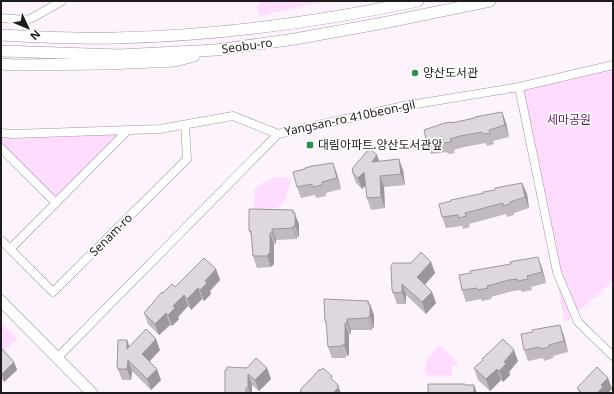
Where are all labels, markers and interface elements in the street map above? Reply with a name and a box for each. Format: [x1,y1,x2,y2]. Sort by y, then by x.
north arrow [8,8,48,48]
text: N [27,27,44,44]
street label: Seobu-ro [220,34,273,57]
place label: 양산도서관 [423,64,478,81]
marker: 양산도서관 [410,68,420,78]
street label: Yangsan-ro 410beon-gil [283,95,417,140]
park label: 세마공원 [547,111,591,128]
place label: 대림아파트.양산도서관앞 [318,136,443,153]
marker: 대림아파트.양산도서관앞 [305,140,315,150]
street label: Senam-ro [85,209,136,260]

